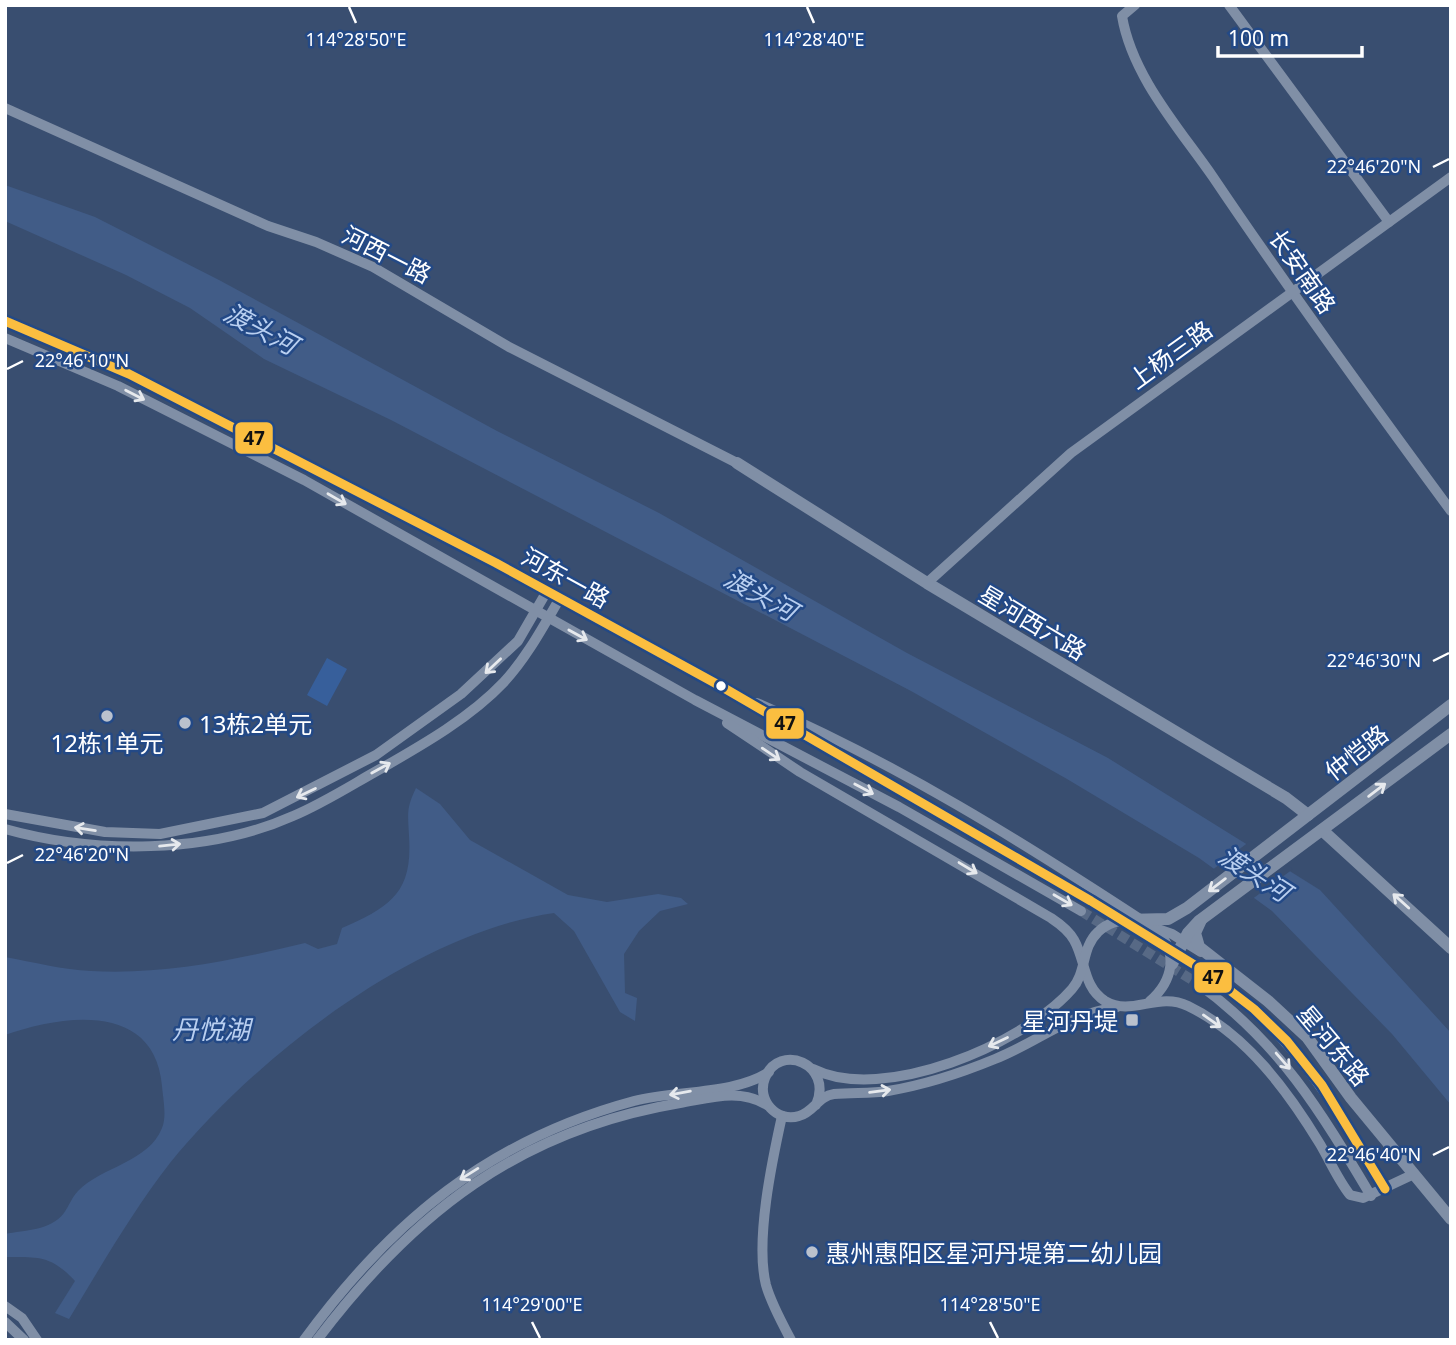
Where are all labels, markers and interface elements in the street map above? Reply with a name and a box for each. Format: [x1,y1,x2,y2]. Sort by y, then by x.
scale bar [1218,14,1362,58]
text: 100 m [1228,24,1289,52]
text: 114°28'50"E [305,27,407,51]
text: 114°28'40"E [763,27,865,51]
text: 22°46'20"N [1327,154,1421,178]
street label: 河西一路 [337,218,437,290]
street label: 长安南路 [1262,222,1344,320]
water label: 渡头河 [218,294,308,365]
street label: 上杨三路 [1121,312,1219,396]
text: 22°46'10"N [35,348,129,372]
one-way arrow [124,388,145,402]
line badge: 47 [234,421,274,455]
text: 47 [243,425,265,451]
one-way arrow [327,492,347,506]
street label: 河东一路 [516,539,616,615]
water label: 渡头河 [718,559,808,631]
street label: 星河西六路 [973,577,1093,667]
one-way arrow [567,628,587,642]
text: 22°46'30"N [1327,648,1421,672]
one-way arrow [485,657,502,674]
unlabelled marker [714,679,728,693]
place label: 13栋2单元 [199,707,312,740]
line badge: 47 [765,707,805,740]
marker: 12栋1单元 [99,708,115,724]
text: 47 [774,710,796,736]
marker: 13栋2单元 [177,715,193,731]
street label: 仲恺路 [1317,717,1395,787]
place label: 12栋1单元 [50,726,164,759]
one-way arrow [761,747,780,761]
one-way arrow [371,761,391,775]
one-way arrow [854,782,874,796]
one-way arrow [1367,783,1386,797]
one-way arrow [296,787,317,800]
one-way arrow [74,822,97,835]
water label: 渡头河 [1212,837,1302,912]
one-way arrow [158,838,180,851]
text: 22°46'20"N [35,842,129,866]
one-way arrow [958,861,978,875]
one-way arrow [1209,878,1227,893]
one-way arrow [1052,893,1072,907]
one-way arrow [1393,894,1411,910]
line badge: 47 [1193,961,1233,994]
text: 47 [1202,964,1224,990]
street label: 星河东路 [1291,998,1377,1092]
place label: 星河丹堤 [1022,1004,1118,1037]
water label: 丹悦湖 [172,1011,254,1047]
marker: 星河丹堤 [1124,1012,1140,1028]
one-way arrow [1202,1014,1221,1028]
one-way arrow [988,1035,1009,1049]
one-way arrow [1275,1052,1291,1070]
one-way arrow [868,1085,891,1098]
one-way arrow [669,1087,692,1100]
text: 22°46'40"N [1327,1142,1421,1166]
one-way arrow [460,1167,479,1182]
place label: 惠州惠阳区星河丹堤第二幼儿园 [826,1236,1162,1269]
marker: 惠州惠阳区星河丹堤第二幼儿园 [804,1244,820,1260]
text: 114°29'00"E [481,1292,583,1316]
text: 114°28'50"E [939,1292,1041,1316]

